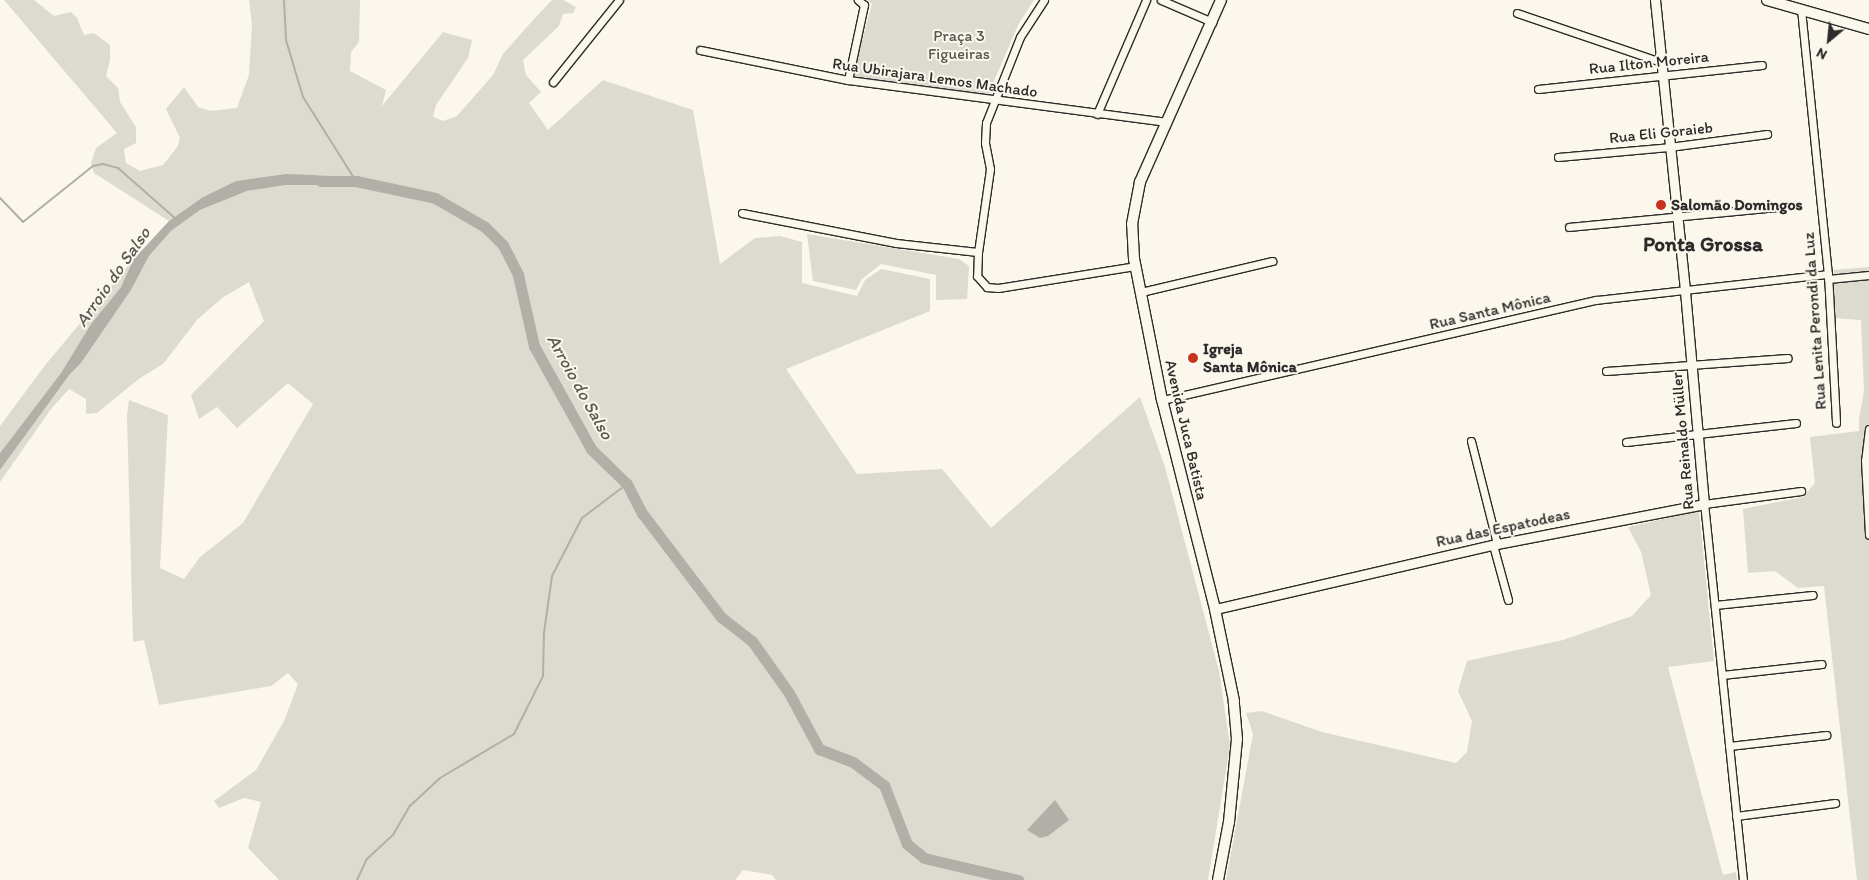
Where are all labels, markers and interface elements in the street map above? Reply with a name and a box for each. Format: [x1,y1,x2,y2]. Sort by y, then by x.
north arrow [1804,15,1854,65]
park label: Praça 3 Figueiras [928,26,990,64]
text: N [1814,44,1830,63]
street label: Rua Ilton Moreira [1588,47,1710,79]
street label: Rua Ubirajara Lemos Machado [831,54,1039,102]
street label: Rua Eli Goraieb [1608,118,1714,148]
place label: Salomão Domingos [1671,195,1802,215]
marker: Salomão Domingos [1655,199,1667,211]
water label: Arroio do Salso [70,223,156,331]
district label: Ponta Grossa [1643,231,1763,257]
street label: Rua Lenita Perondi da Luz [1799,232,1831,410]
street label: Rua Santa Mônica [1428,288,1552,334]
water label: Arroio do Salso [542,330,618,444]
place label: Igreja Santa Mônica [1203,339,1296,377]
marker: Igreja Santa Mônica [1187,352,1199,364]
street label: Avenida Juca Batista [1160,358,1212,502]
street label: Rua Reinaldo Müller [1667,371,1699,511]
street label: Rua das Espatodeas [1434,504,1572,552]

